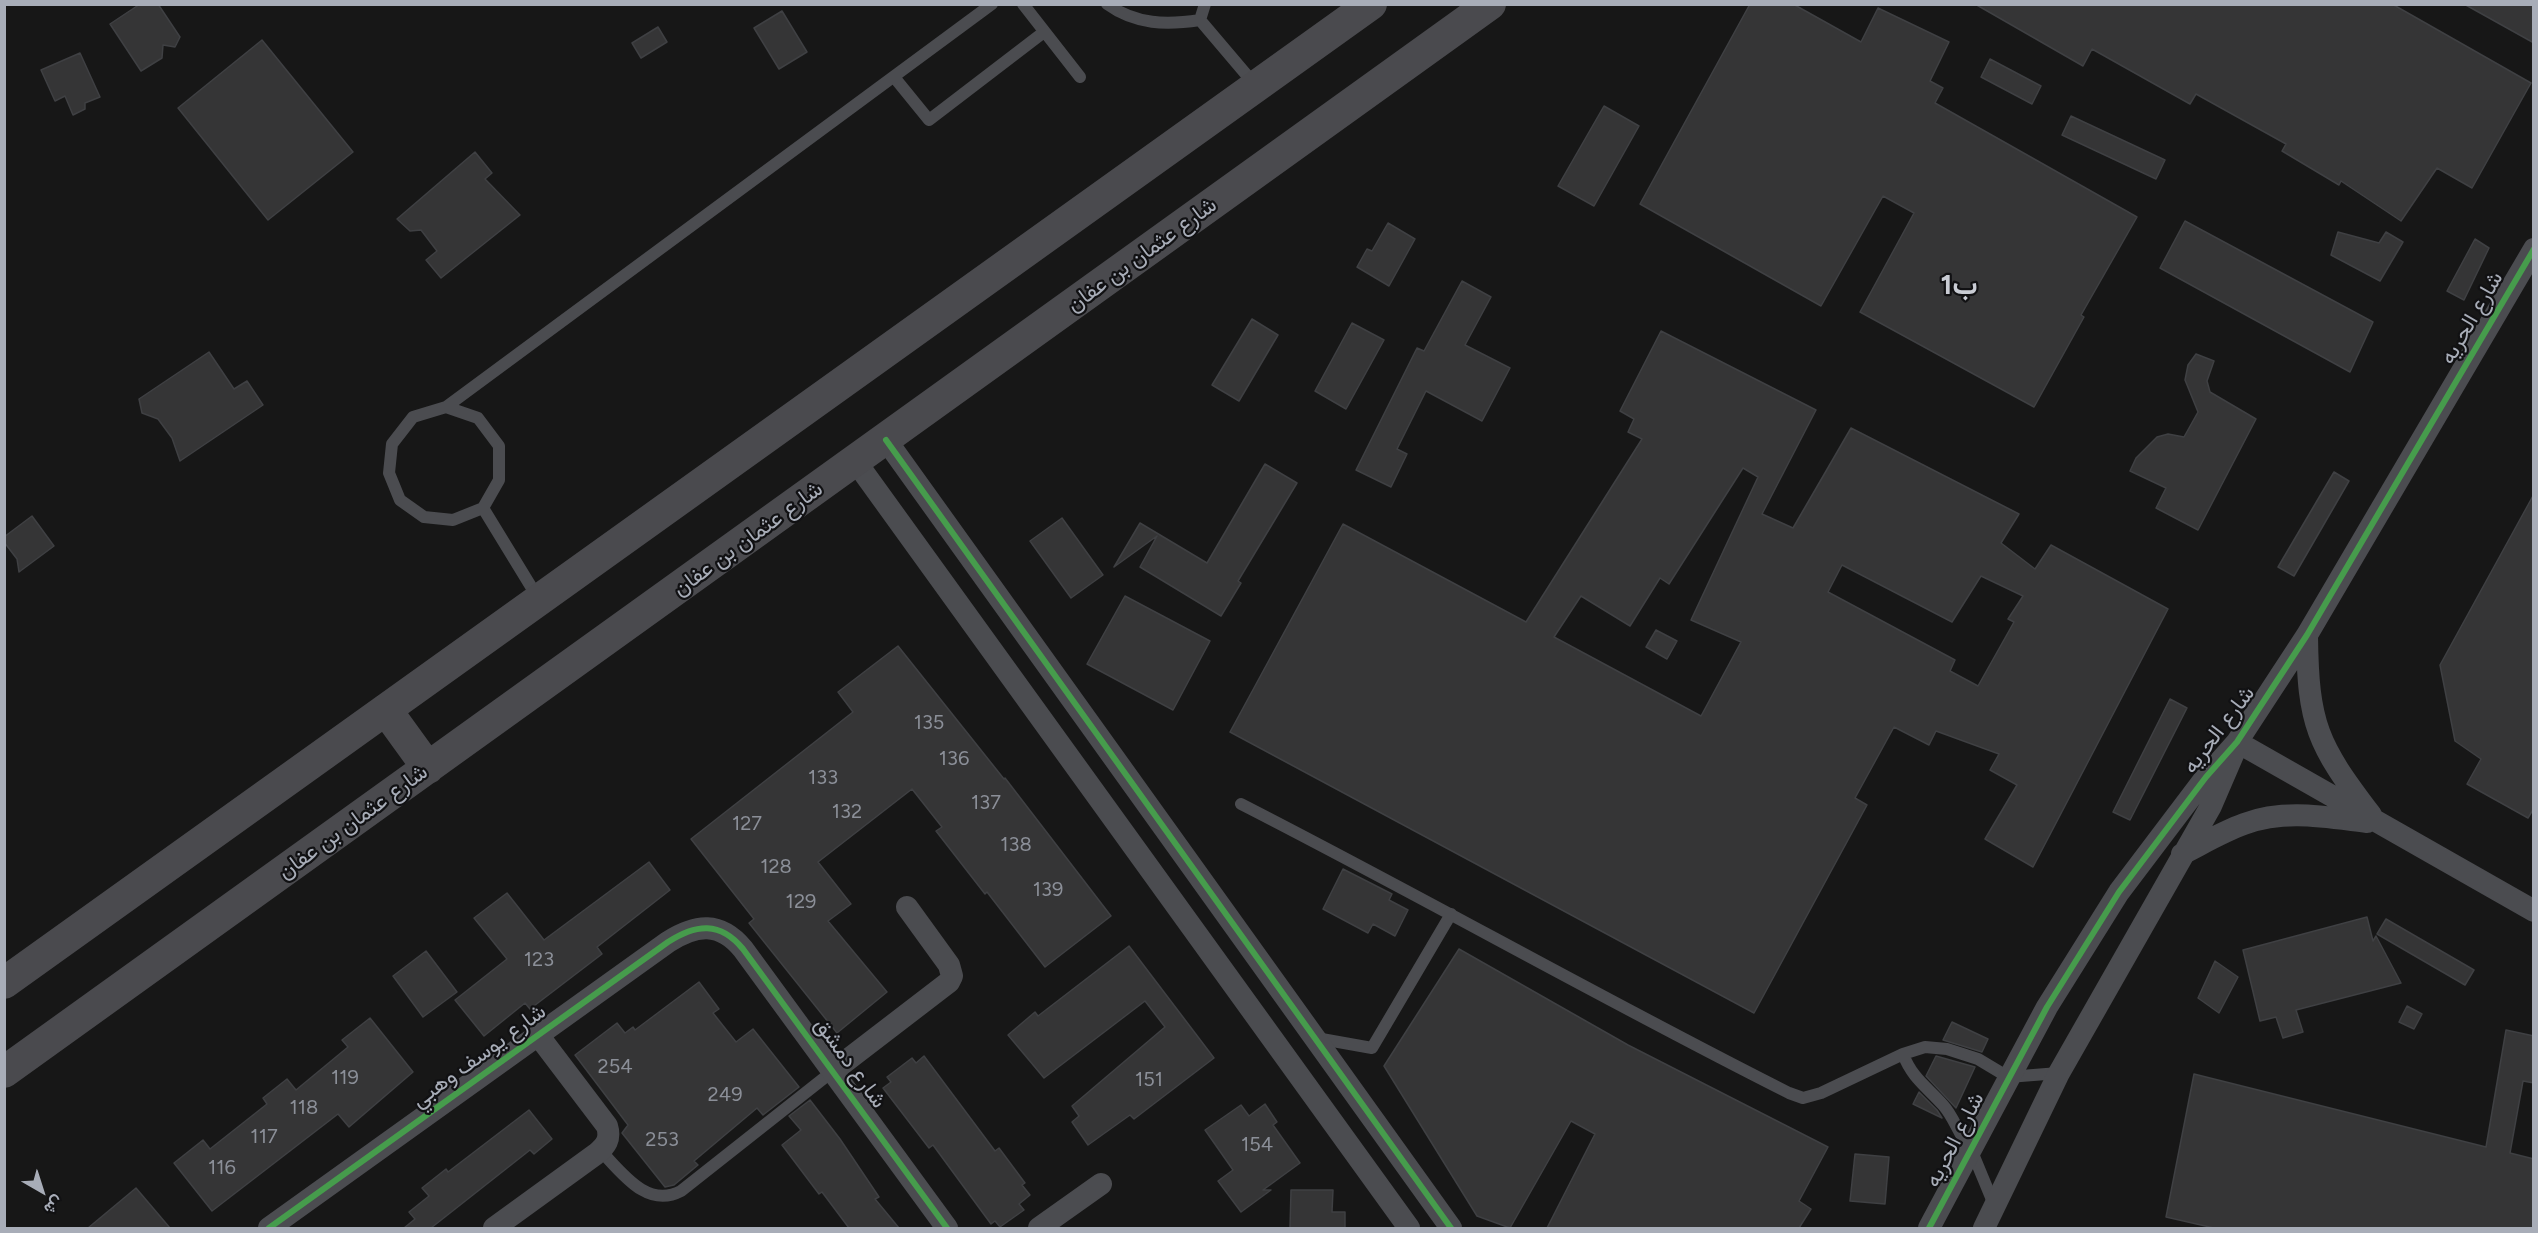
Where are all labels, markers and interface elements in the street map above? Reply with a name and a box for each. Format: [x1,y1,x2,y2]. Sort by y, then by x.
street label: شارع عثمان بن عفان [1062,192,1222,318]
street label: شارع الحريه [2435,267,2509,369]
district label: ب1 [1941,269,1977,303]
street label: شارع عثمان بن عفان [668,476,828,602]
street label: شارع الحريه [2178,681,2260,779]
house number: 135 [914,711,944,735]
house number: 136 [939,747,969,771]
street label: شارع عثمان بن عفان [273,759,433,885]
house number: 133 [808,766,838,790]
house number: 137 [971,791,1001,815]
house number: 132 [832,800,862,824]
house number: 127 [732,812,762,836]
house number: 138 [1000,833,1032,857]
house number: 128 [760,855,792,879]
house number: 139 [1033,878,1063,902]
house number: 129 [786,890,816,914]
house number: 123 [524,948,554,972]
street label: شارع يوسف وهبي [407,998,551,1114]
street label: شارع دمشق [808,1013,892,1113]
house number: 254 [597,1055,633,1079]
house number: 119 [331,1066,359,1090]
house number: 151 [1135,1068,1163,1092]
house number: 249 [708,1083,742,1107]
street label: شارع الحريه [1920,1088,1990,1192]
house number: 118 [290,1096,318,1120]
house number: 117 [250,1125,278,1149]
house number: 253 [645,1128,679,1152]
house number: 154 [1241,1133,1273,1157]
house number: 116 [208,1156,236,1180]
north arrow [12,1161,72,1221]
text: ش [40,1192,67,1219]

